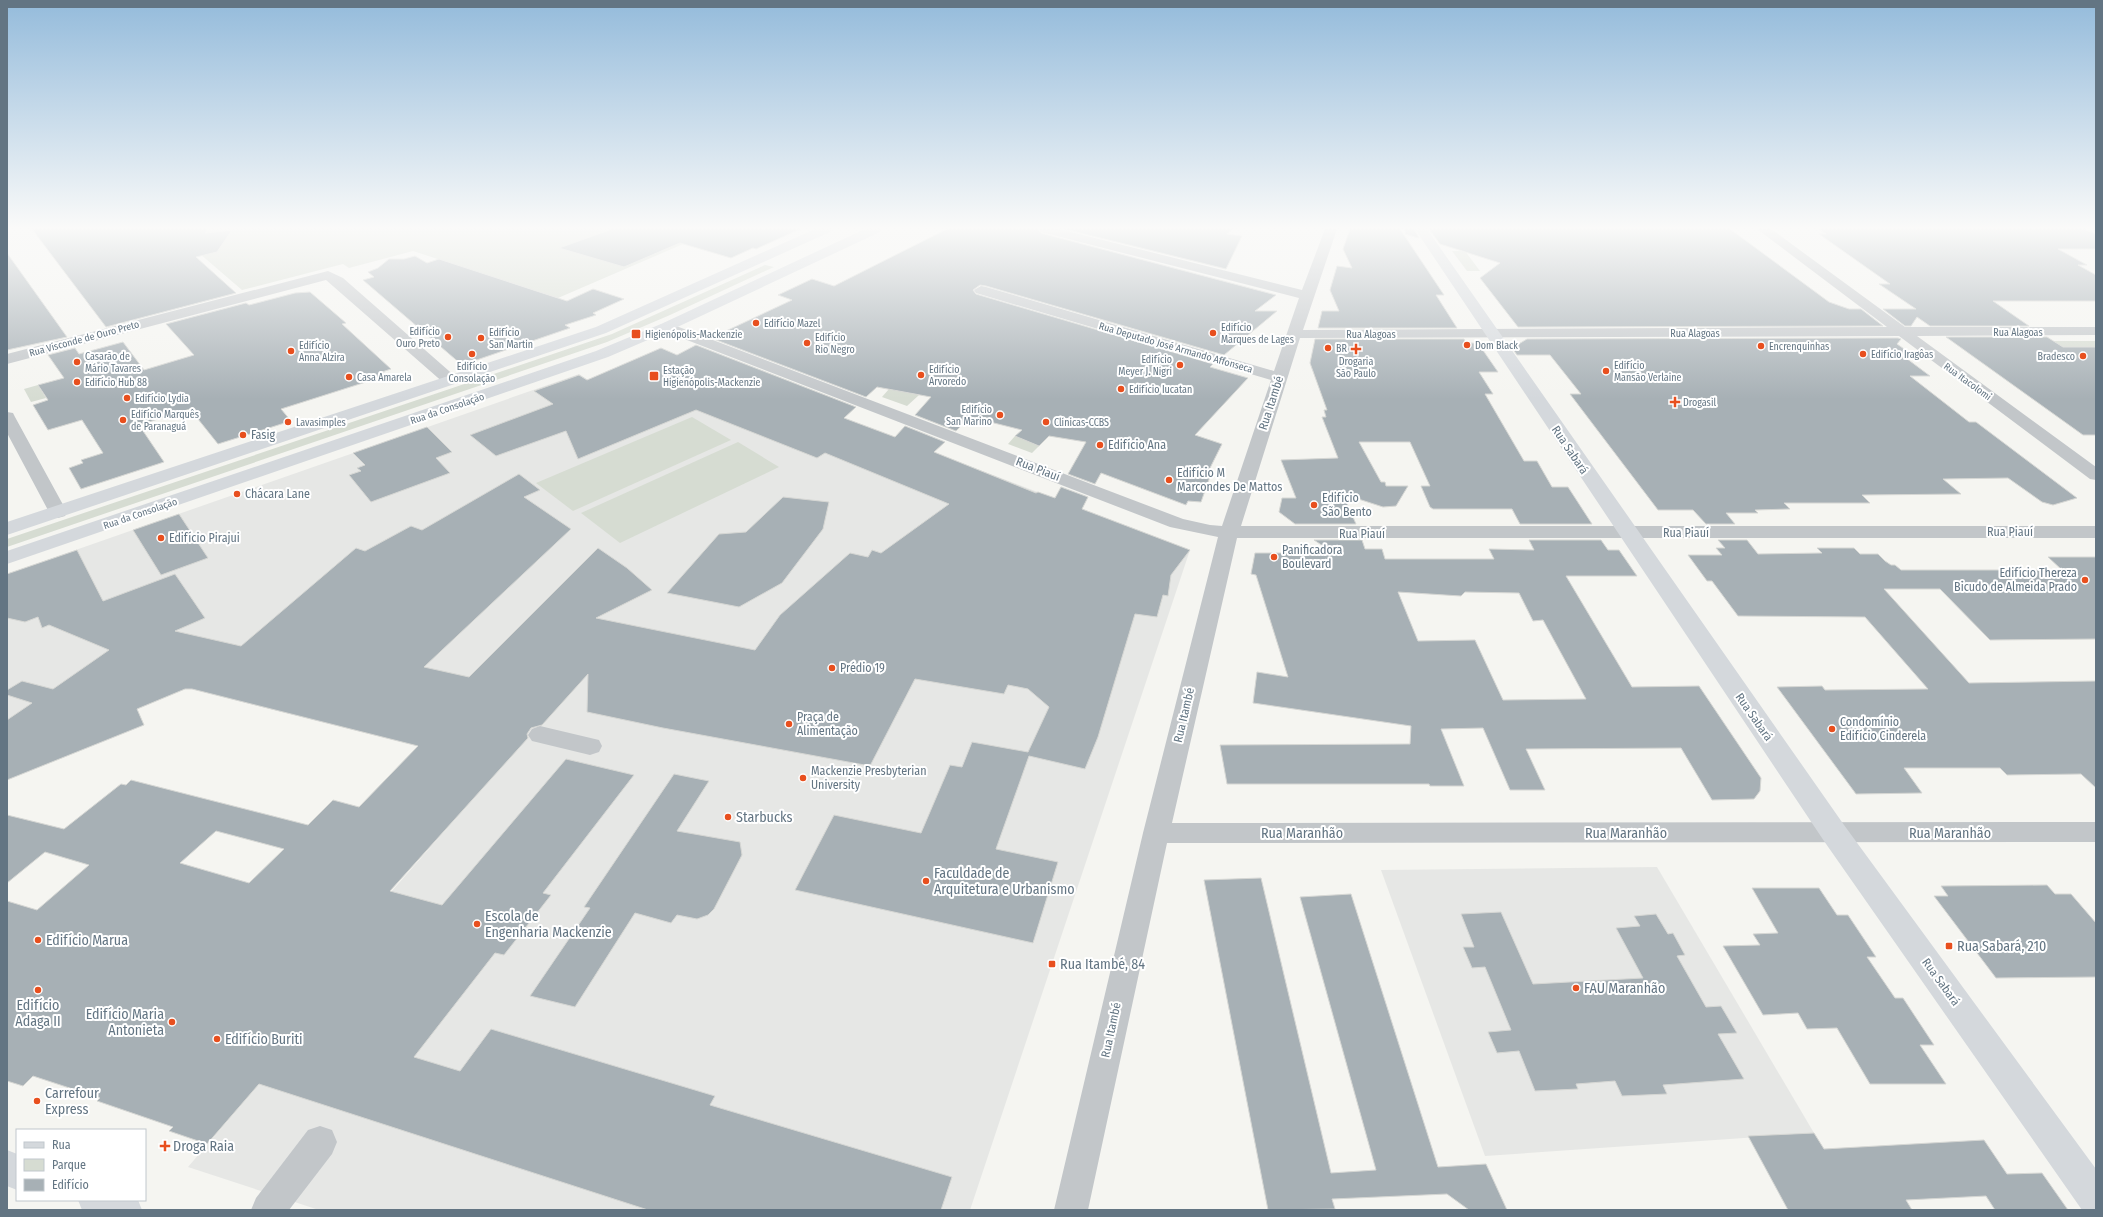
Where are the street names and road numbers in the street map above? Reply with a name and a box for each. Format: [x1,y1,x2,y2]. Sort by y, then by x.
street label: Rua Visconde de Ouro Preto [28,318,141,359]
street label: Rua Deputado José Armando Affonseca [1097,320,1254,376]
street label: Rua Alagoas [1993,327,2043,339]
street label: Rua Alagoas [1670,328,1720,340]
street label: Rua Alagoas [1346,329,1396,341]
street label: Rua Itacolomi [1941,360,1994,403]
street label: Rua Itambé [1256,374,1286,432]
street label: Rua da Consolação [409,391,486,427]
street label: Rua Sabará [1549,423,1591,477]
street label: Rua Piauí [1014,454,1062,484]
street label: Rua da Consolação [102,496,179,532]
street label: Rua Piauí [1987,525,2033,539]
street label: Rua Piauí [1663,526,1709,540]
street label: Rua Piauí [1339,527,1385,541]
street label: Rua Itambé [1171,686,1197,744]
street label: Rua Sabará [1732,690,1776,744]
street label: Rua Maranhão [1261,825,1343,842]
street label: Rua Maranhão [1585,825,1667,842]
street label: Rua Maranhão [1909,825,1991,842]
street label: Rua Sabará [1919,956,1963,1009]
street label: Rua Itambé [1098,1001,1124,1059]

